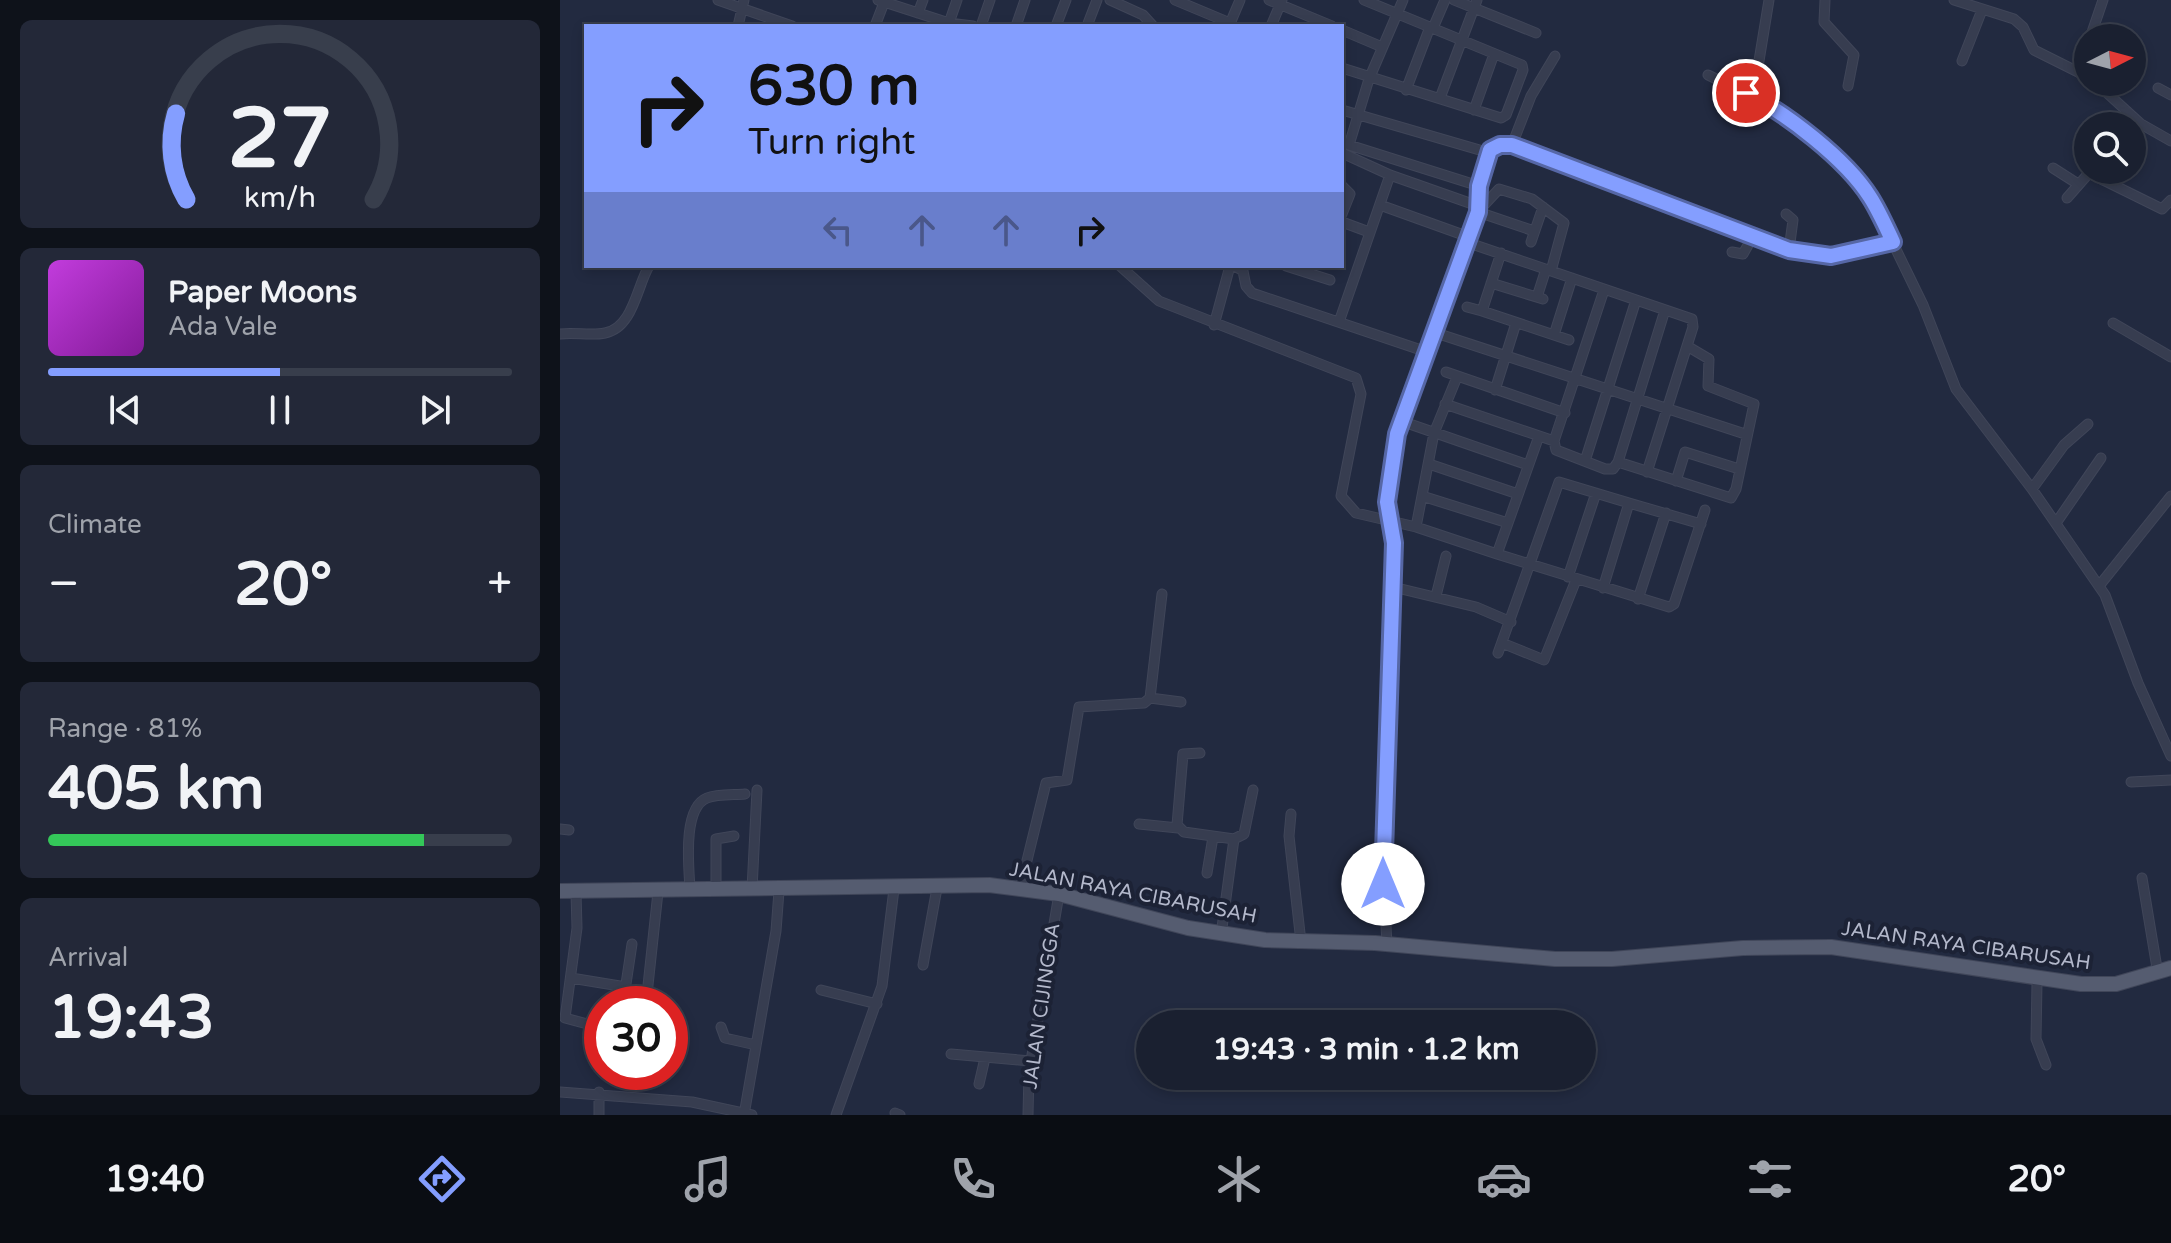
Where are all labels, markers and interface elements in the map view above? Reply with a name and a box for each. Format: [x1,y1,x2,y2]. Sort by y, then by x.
north arrow [2074,24,2146,96]
map controls [2074,24,2146,184]
text: 630 m [748,53,919,120]
icon: right [616,56,720,160]
pin [1712,59,1780,127]
icon: arrive [1724,71,1768,115]
text: 27 [228,90,332,190]
button: search [2074,112,2146,184]
text: Turn right [748,121,915,164]
text: km/h [244,181,316,215]
icon: left [816,208,860,252]
icon: ahead [900,208,944,252]
icon: ahead [984,208,1028,252]
icon: right [1068,208,1112,252]
text: Paper Moons [168,274,357,311]
text: Ada Vale [168,311,277,342]
icon: previous [103,388,147,432]
icon: pause [258,388,302,432]
icon: next [413,388,457,432]
text: Climate [48,509,142,540]
text: 20° [234,549,332,621]
text: − [48,558,79,611]
text: + [487,558,512,611]
text: Range · 81% [48,713,202,744]
text: 405 km [48,753,264,825]
position arrow [1341,842,1425,926]
street label: JALAN RAYA CIBARUSAH [1007,857,1259,929]
street label: JALAN RAYA CIBARUSAH [1840,917,2092,975]
street label: JALAN CIJINGGA [1018,921,1066,1091]
text: Arrival [48,942,128,973]
text: 19:43 [48,982,214,1054]
speed limit sign: 30 [584,986,688,1090]
text: 19:43 · 3 min · 1.2 km [1212,1031,1520,1068]
icon: directions [414,1151,470,1207]
icon: music [680,1151,736,1207]
icon: phone [945,1151,1001,1207]
icon: climate [1211,1151,1267,1207]
icon: car [1476,1151,1532,1207]
icon: filters [1742,1151,1798,1207]
text: 19:40 [105,1158,205,1201]
text: 20° [2007,1158,2066,1201]

